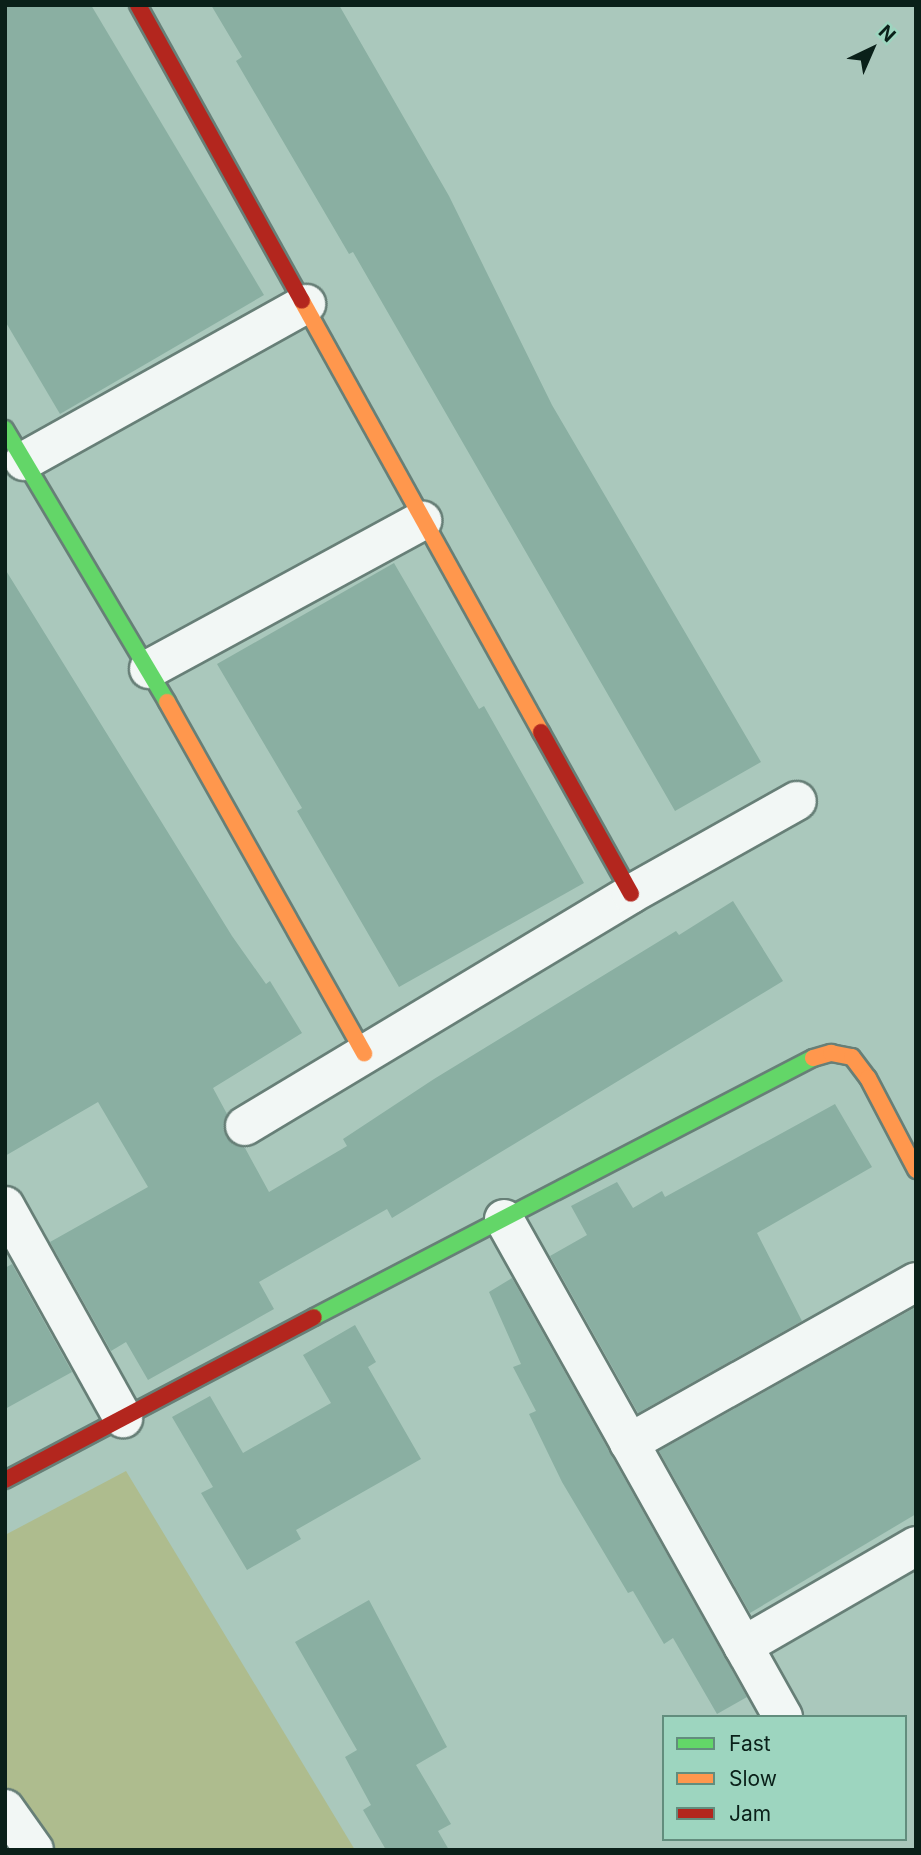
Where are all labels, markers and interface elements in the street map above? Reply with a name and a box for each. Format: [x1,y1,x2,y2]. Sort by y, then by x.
north arrow [837,14,907,84]
text: N [874,20,900,47]
legend [662,1715,907,1841]
text: Fast [729,1731,771,1756]
text: Slow [729,1766,777,1791]
text: Jam [729,1801,771,1826]

